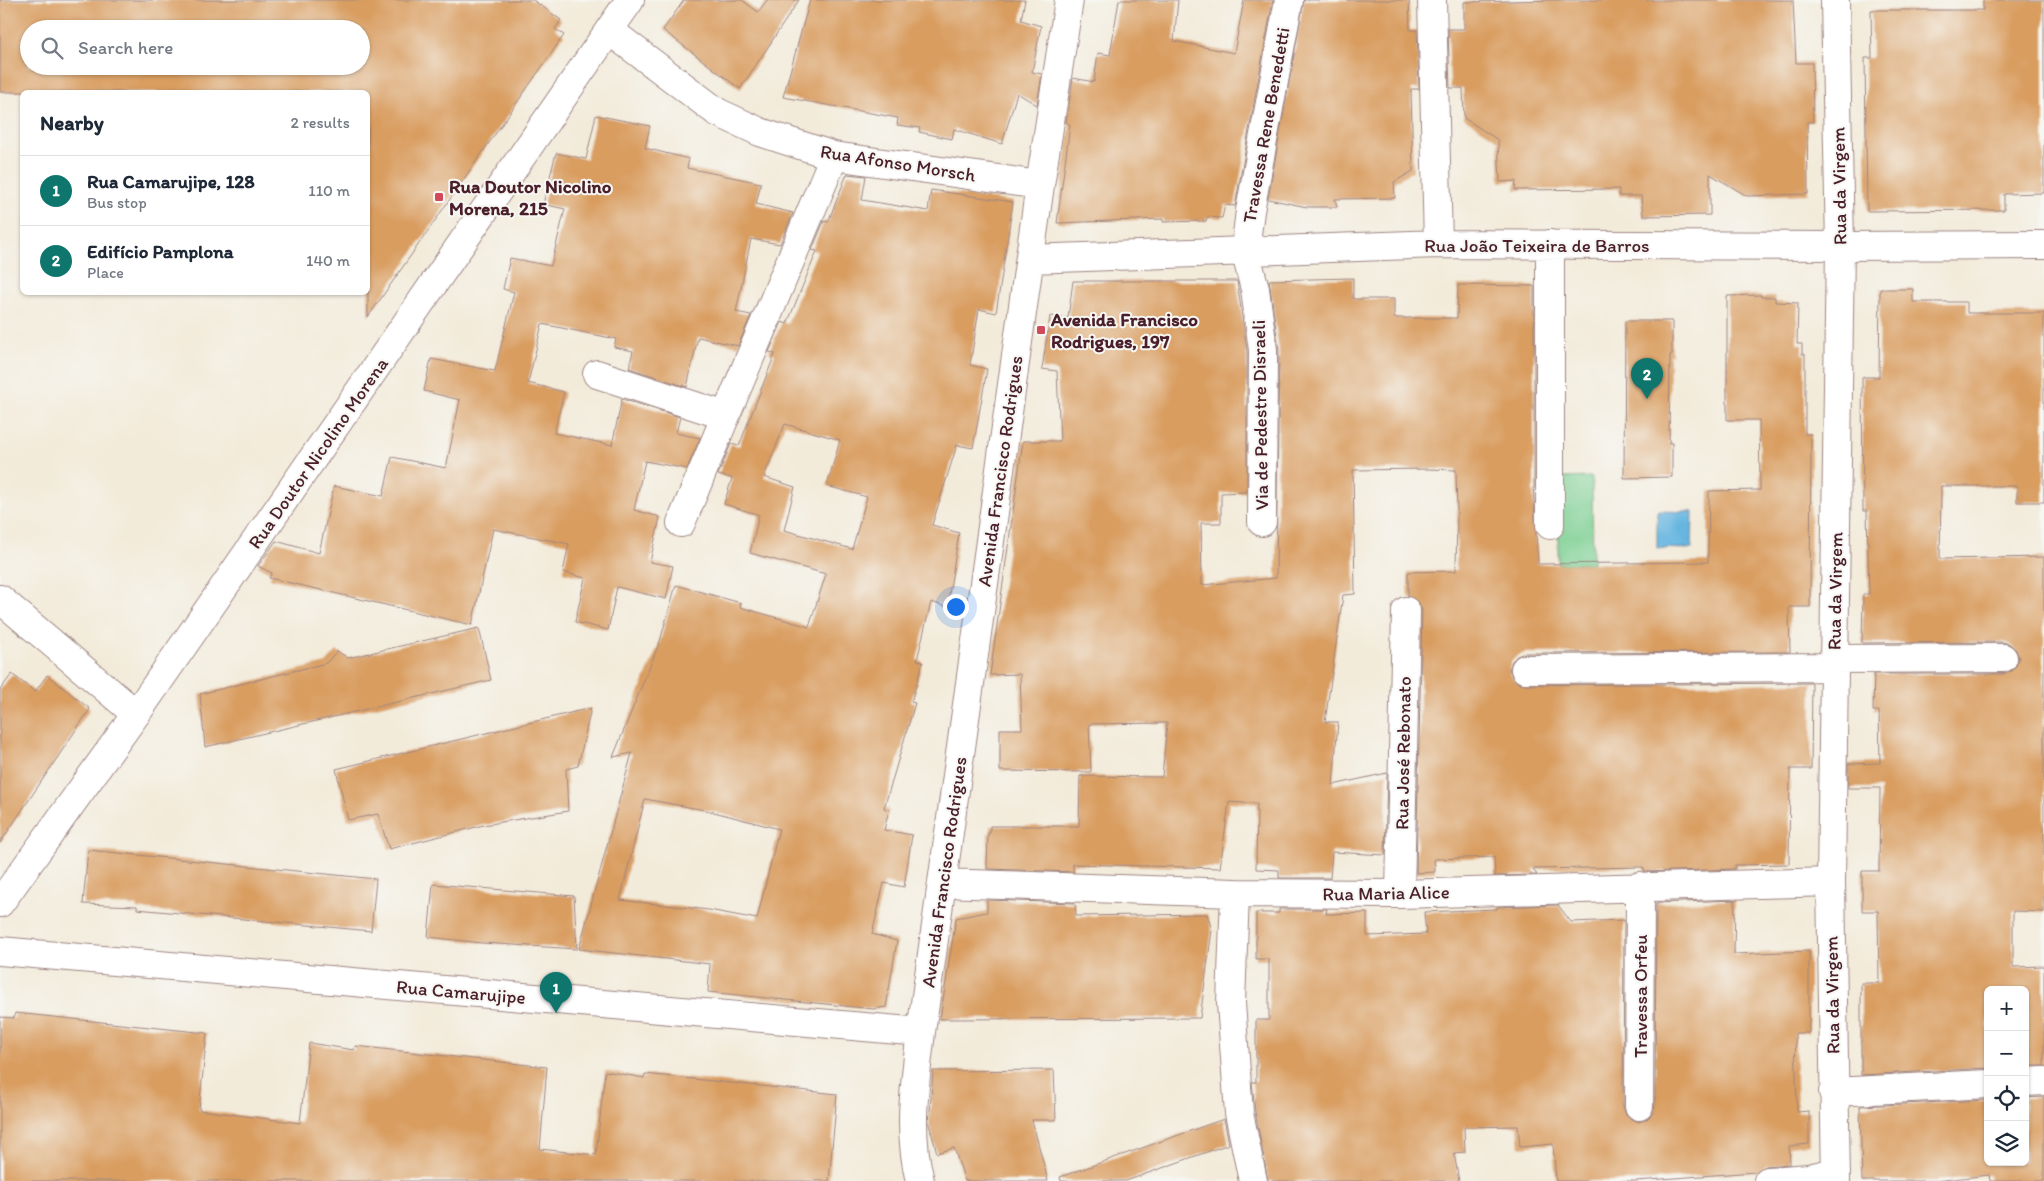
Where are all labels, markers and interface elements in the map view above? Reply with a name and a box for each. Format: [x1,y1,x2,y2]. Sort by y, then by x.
search box [20,20,370,75]
street label: Travessa Rene Benedetti [1237,25,1295,225]
icon: search [38,34,66,62]
text: Search here [78,36,173,59]
text: Nearby [40,110,104,135]
text: 2 results [290,113,350,132]
street label: Rua da Virgem [1826,127,1852,245]
street label: Rua Afonso Morsch [819,139,978,187]
text: Rua Camarujipe, 128 [87,170,255,193]
place label: Rua Doutor Nicolino Morena, 215 [449,175,612,220]
text: 1 [52,181,60,200]
text: 110 m [308,181,350,200]
marker: Rua Doutor Nicolino Morena, 215 [433,191,445,203]
text: Bus stop [87,193,147,212]
street label: Rua João Teixeira de Barros [1424,234,1650,257]
text: Edifício Pamplona [87,240,234,263]
text: 2 [52,251,60,270]
text: 140 m [306,251,350,270]
text: Place [87,263,124,282]
place label: Avenida Francisco Rodrigues, 197 [1050,308,1198,353]
street label: Via de Pedestre Disraeli [1247,319,1273,511]
marker: Avenida Francisco Rodrigues, 197 [1035,324,1047,336]
street label: Rua Doutor Nicolino Morena [243,353,393,553]
street label: Avenida Francisco Rodrigues [972,354,1028,588]
pin: 2 [1631,358,1663,399]
street label: Rua da Virgem [1822,532,1848,650]
your location [943,594,969,620]
street label: Rua José Rebonato [1390,676,1416,830]
street label: Avenida Francisco Rodrigues [916,755,972,989]
street label: Rua Maria Alice [1322,880,1450,906]
street label: Travessa Orfeu [1629,934,1652,1058]
street label: Rua da Virgem [1819,936,1845,1054]
pin: 1 [540,972,572,1013]
street label: Rua Camarujipe [395,975,527,1009]
map controls [1984,986,2029,1166]
button: + [1984,986,2029,1031]
button: − [1984,1031,2029,1076]
button: locate [1984,1076,2029,1121]
button: layers [1984,1121,2029,1166]

